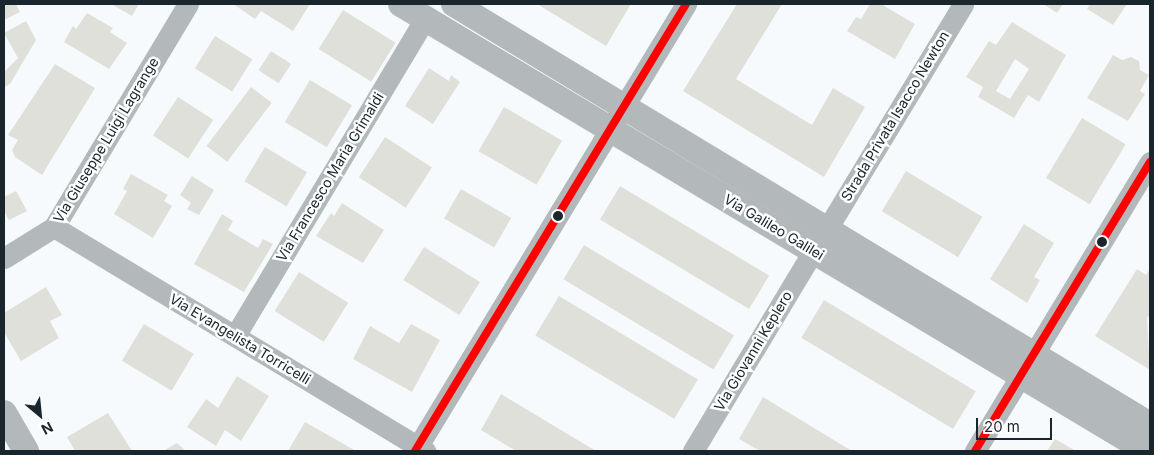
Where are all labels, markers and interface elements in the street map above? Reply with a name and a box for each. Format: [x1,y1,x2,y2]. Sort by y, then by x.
street label: Strada Privata Isacco Newton [837,28,953,204]
street label: Via Giuseppe Luigi Lagrange [50,54,162,226]
street label: Via Francesco Maria Grimaldi [273,90,387,264]
street label: Via Galileo Galilei [721,190,827,264]
unlabelled marker [553,211,563,221]
unlabelled marker [1097,237,1107,247]
street label: Via Giovanni Keplero [711,288,795,414]
street label: Via Evangelista Torricelli [166,290,314,388]
north arrow [15,390,65,440]
scale bar [979,408,1055,440]
text: 20 m [984,417,1020,436]
text: N [39,419,56,439]

